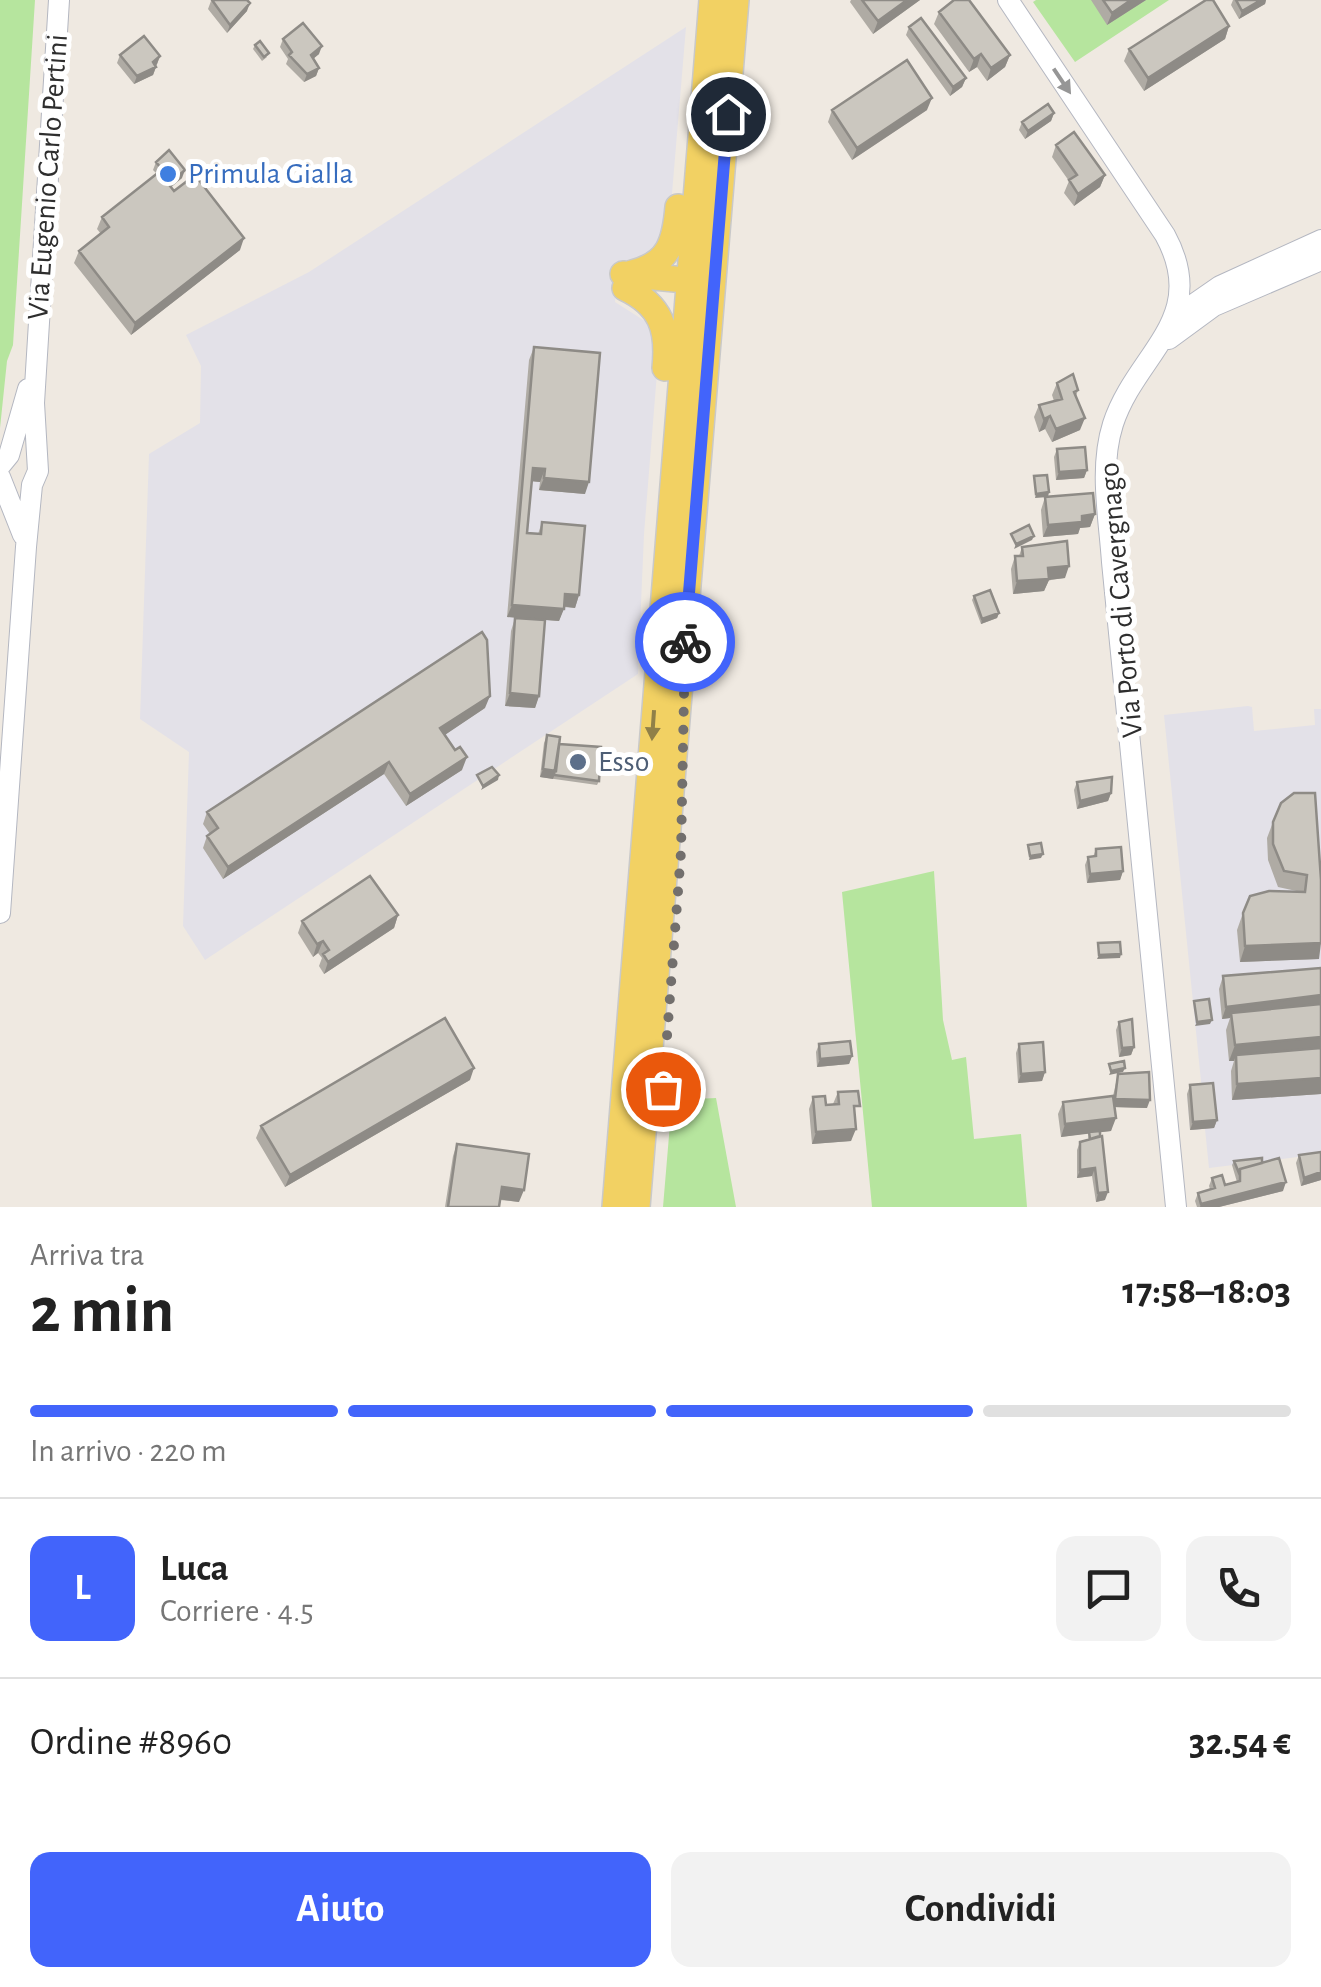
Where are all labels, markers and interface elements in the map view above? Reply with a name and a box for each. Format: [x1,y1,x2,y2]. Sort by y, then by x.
street label: Via Eugenio Carlo Pertini [23,33,73,321]
one-way arrow [1053,67,1071,95]
pin [686,72,771,157]
icon: home [701,87,756,142]
place label: Primula Gialla [188,159,353,189]
marker: Primula Gialla [157,163,179,185]
street label: Via Porto di Cavergnago [1094,461,1148,739]
courier [635,592,735,692]
icon: bike [658,615,713,670]
one-way arrow [644,710,660,742]
place label: Esso [598,747,649,777]
marker: Esso [567,751,589,773]
pin [621,1047,706,1132]
icon: bag [636,1062,691,1117]
text: Arriva tra [30,1239,145,1271]
text: 17:58–18:03 [1122,1273,1291,1311]
text: 2 min [30,1279,174,1344]
text: In arrivo · 220 m [30,1435,226,1467]
button: chat [1056,1536,1161,1641]
button: phone [1186,1536,1291,1641]
text: Luca [160,1550,229,1588]
text: L [74,1569,91,1607]
text: Corriere · 4.5 [160,1595,314,1627]
text: Ordine #8960 [30,1724,232,1762]
text: 32.54 € [1189,1724,1291,1762]
button: Aiuto [30,1852,651,1967]
button: Condividi [671,1852,1291,1967]

